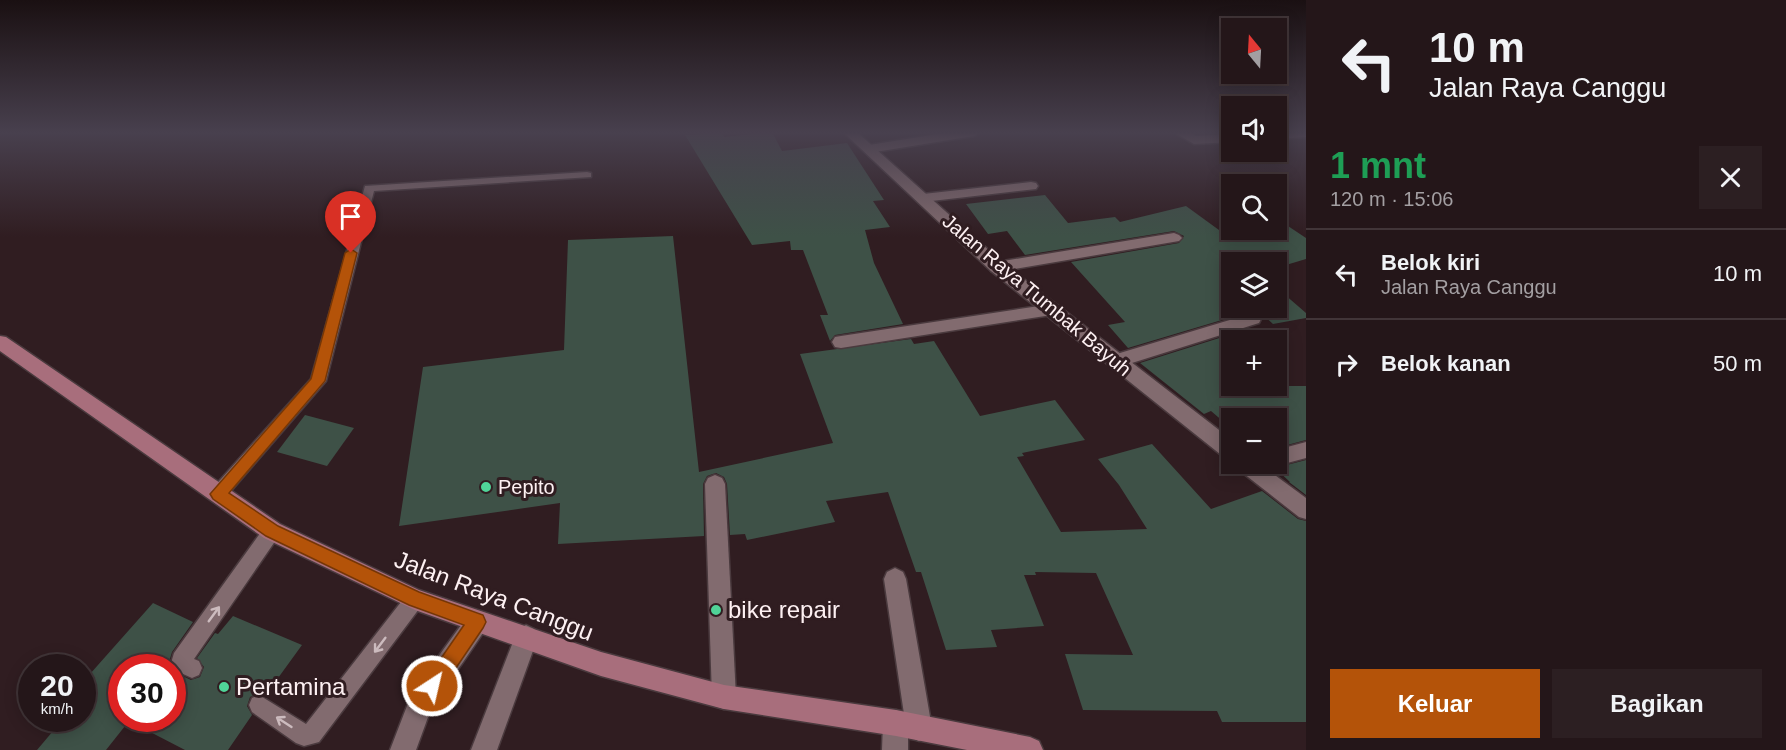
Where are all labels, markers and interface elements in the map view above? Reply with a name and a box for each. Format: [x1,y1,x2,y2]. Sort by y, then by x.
north arrow [1221,18,1287,84]
map controls [1221,18,1287,474]
icon: left [1330,24,1408,102]
text: 10 m [1429,24,1525,71]
text: Jalan Raya Canggu [1429,73,1666,103]
button: sound [1221,96,1287,162]
text: 1 mnt [1330,145,1426,186]
button: close [1699,146,1762,209]
button: search [1221,174,1287,240]
text: 120 m · 15:06 [1330,188,1453,210]
pin [325,191,376,253]
icon: arrive [334,200,367,233]
street label: Jalan Raya Tumbak Bayuh [938,210,1136,380]
text: Belok kiri [1381,250,1480,275]
button: layers [1221,252,1287,318]
icon: left [1330,258,1363,291]
text: 10 m [1713,261,1762,286]
text: Jalan Raya Canggu [1381,276,1557,298]
button: + [1221,330,1287,396]
icon: right [1330,348,1363,381]
text: Belok kanan [1381,351,1511,376]
text: 50 m [1713,351,1762,376]
button: − [1221,408,1287,474]
place label: Pepito [498,476,555,498]
marker: Pepito [479,480,493,494]
street label: Jalan Raya Canggu [391,545,597,646]
place label: bike repair [728,596,840,623]
marker: bike repair [709,603,723,617]
one-way arrow [208,607,220,623]
one-way arrow [374,637,386,653]
speed limit sign: 30 [108,654,186,732]
position arrow [400,654,464,718]
text: 20 [40,669,74,702]
button: Keluar [1330,669,1540,738]
button: Bagikan [1552,669,1762,738]
place label: Pertamina [236,673,346,700]
marker: Pertamina [217,680,231,694]
text: km/h [41,700,73,717]
one-way arrow [277,716,293,728]

